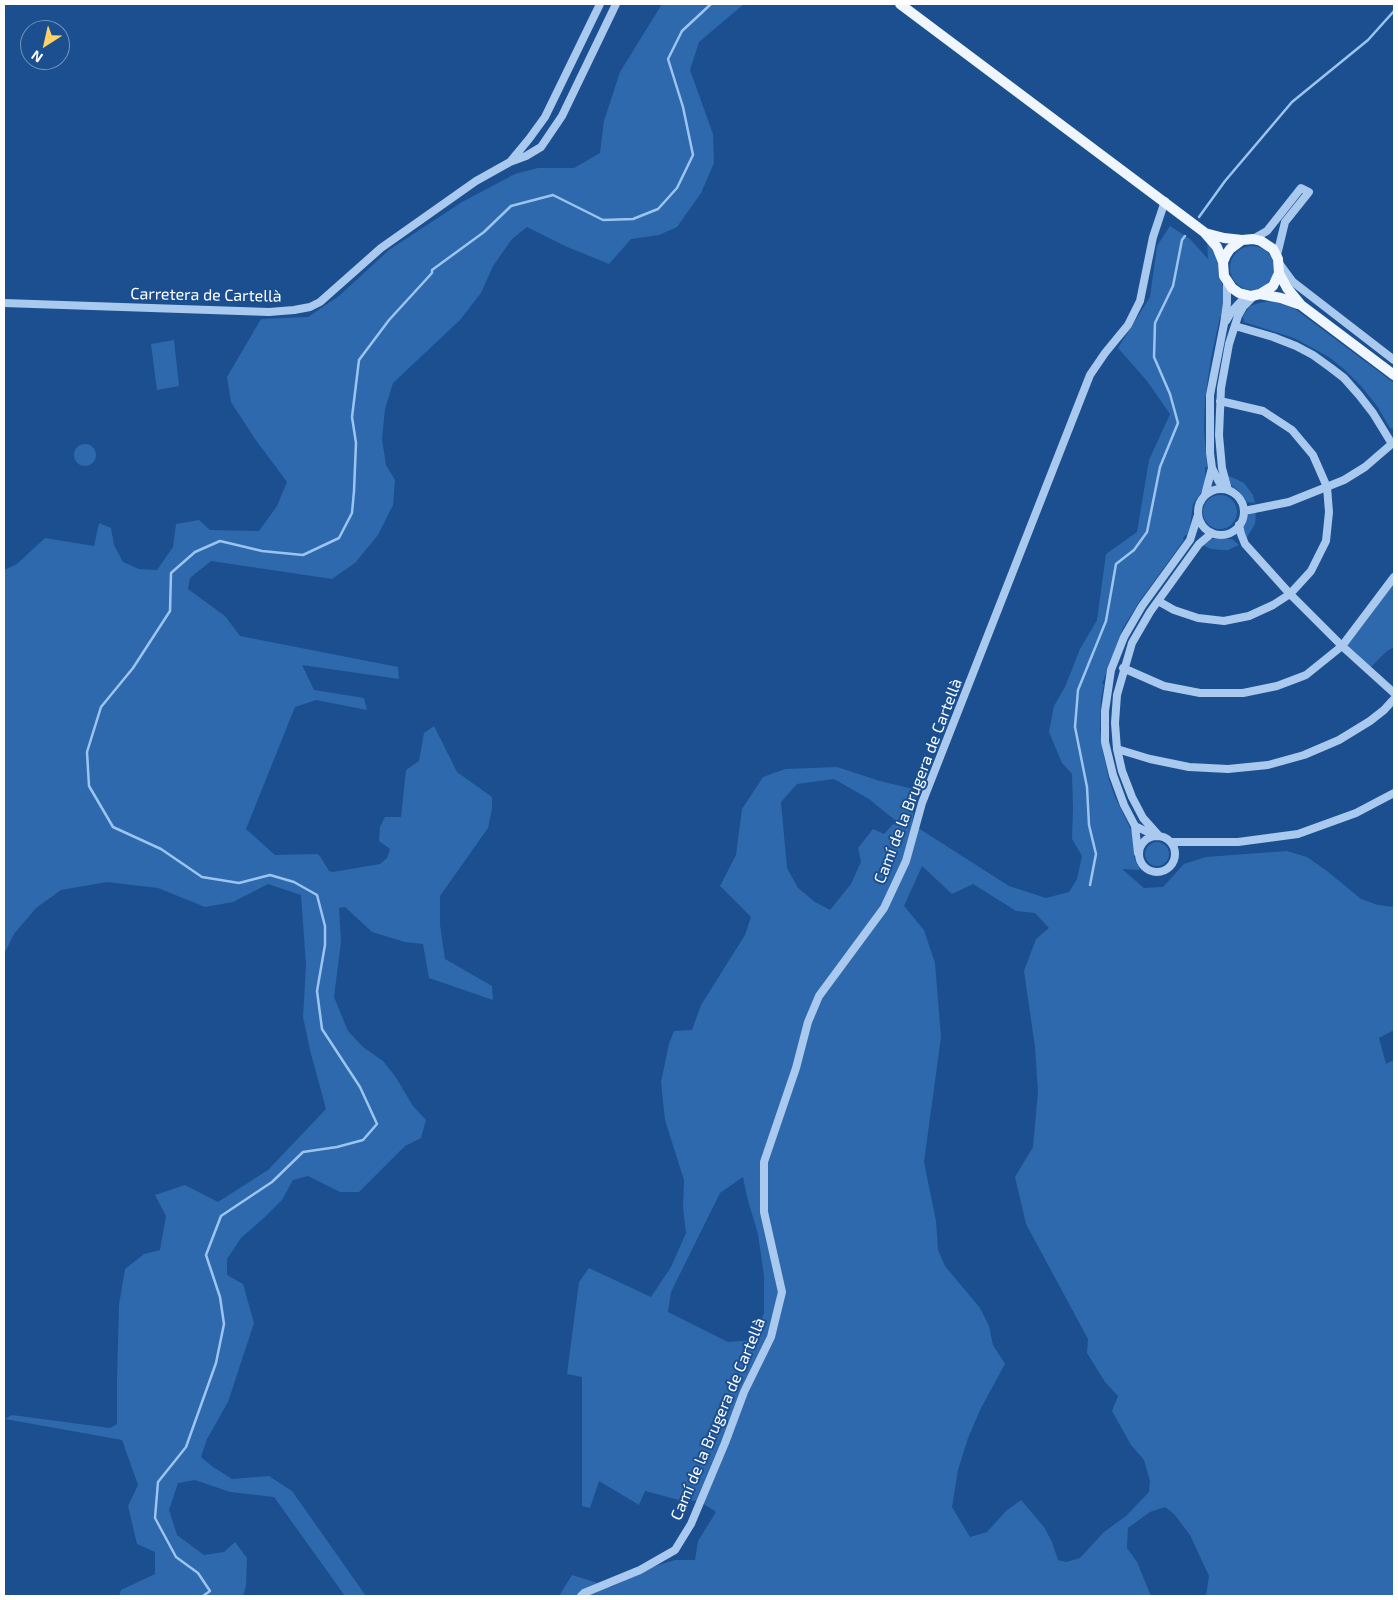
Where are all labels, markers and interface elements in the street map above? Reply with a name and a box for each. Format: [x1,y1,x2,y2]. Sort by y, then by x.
north arrow [20,20,70,70]
text: N [28,47,46,67]
street label: Carretera de Cartellà [130,284,282,306]
street label: Camí de la Brugera de Cartellà [870,676,966,886]
street label: Camí de la Brugera de Cartellà [667,1315,769,1523]

